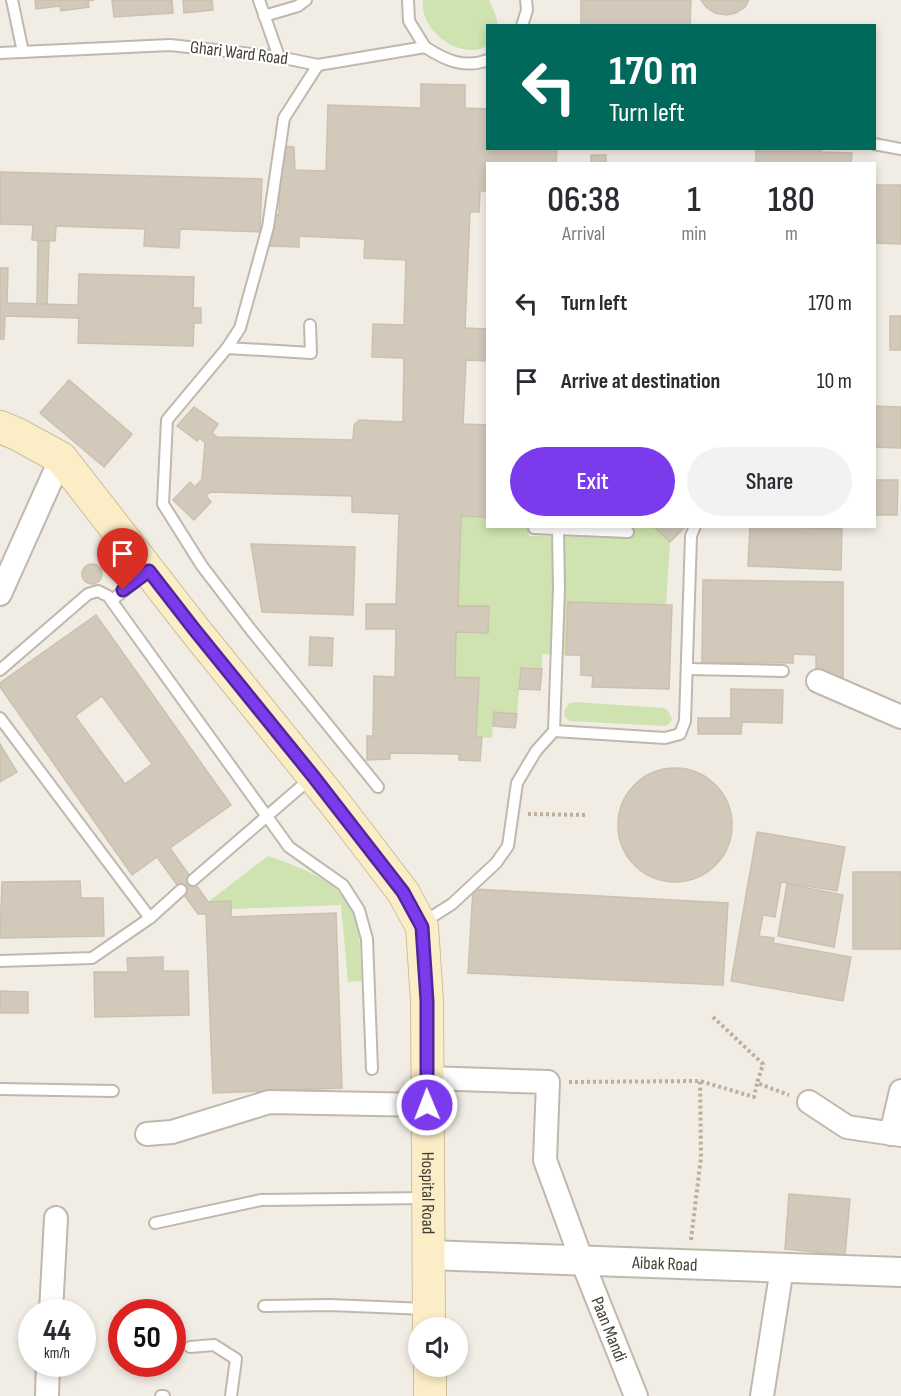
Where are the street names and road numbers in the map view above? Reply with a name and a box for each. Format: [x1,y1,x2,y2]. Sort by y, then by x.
street label: Ghari Ward Road [189,37,289,69]
street label: Hospital Road [417,1152,439,1234]
street label: Aibak Road [631,1252,698,1275]
street label: Paan Mandi [587,1294,632,1365]

